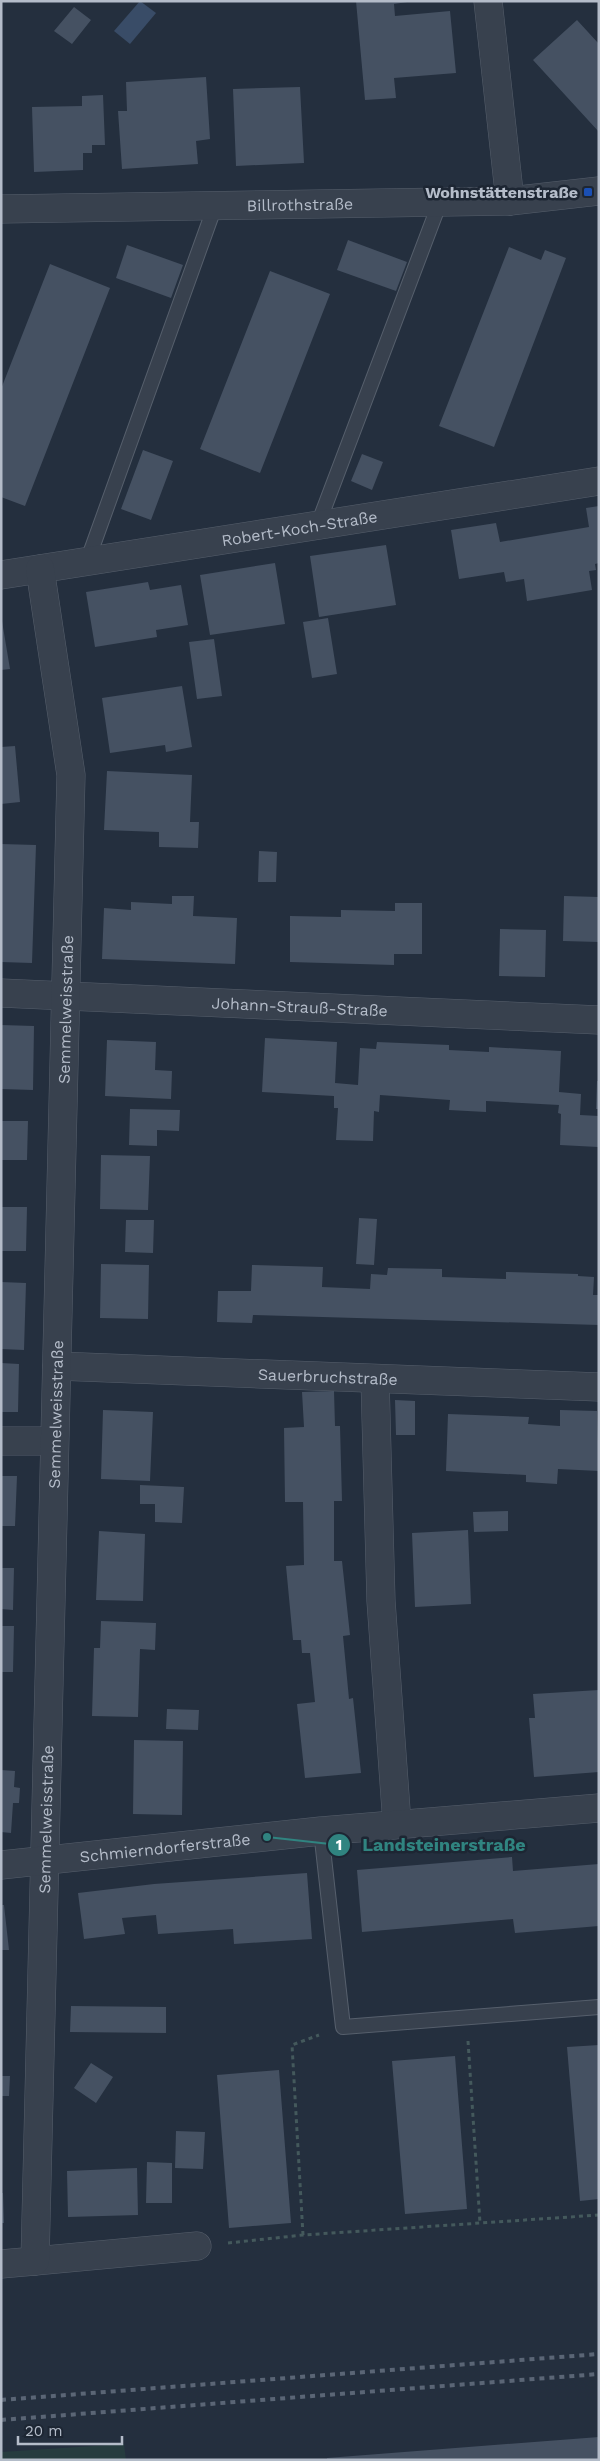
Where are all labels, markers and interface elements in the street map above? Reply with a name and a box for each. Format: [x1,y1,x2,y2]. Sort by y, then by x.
place label: Wohnstättenstraße [425,183,578,202]
marker: Wohnstättenstraße [582,186,594,198]
street label: Billrothstraße [247,194,353,215]
street label: Robert-Koch-Straße [220,506,379,550]
street label: Semmelweisstraße [54,935,77,1084]
street label: Johann-Strauß-Straße [211,993,388,1020]
street label: Semmelweisstraße [44,1340,67,1489]
street label: Sauerbruchstraße [258,1364,398,1389]
street label: Semmelweisstraße [34,1745,57,1894]
callout: Landsteinerstraße [327,1828,535,1861]
street label: Schmierndorferstraße [79,1829,251,1866]
text: Landsteinerstraße [362,1834,526,1855]
text: 1 [336,1836,342,1854]
scale bar [18,2414,121,2446]
text: 20 m [25,2422,63,2440]

